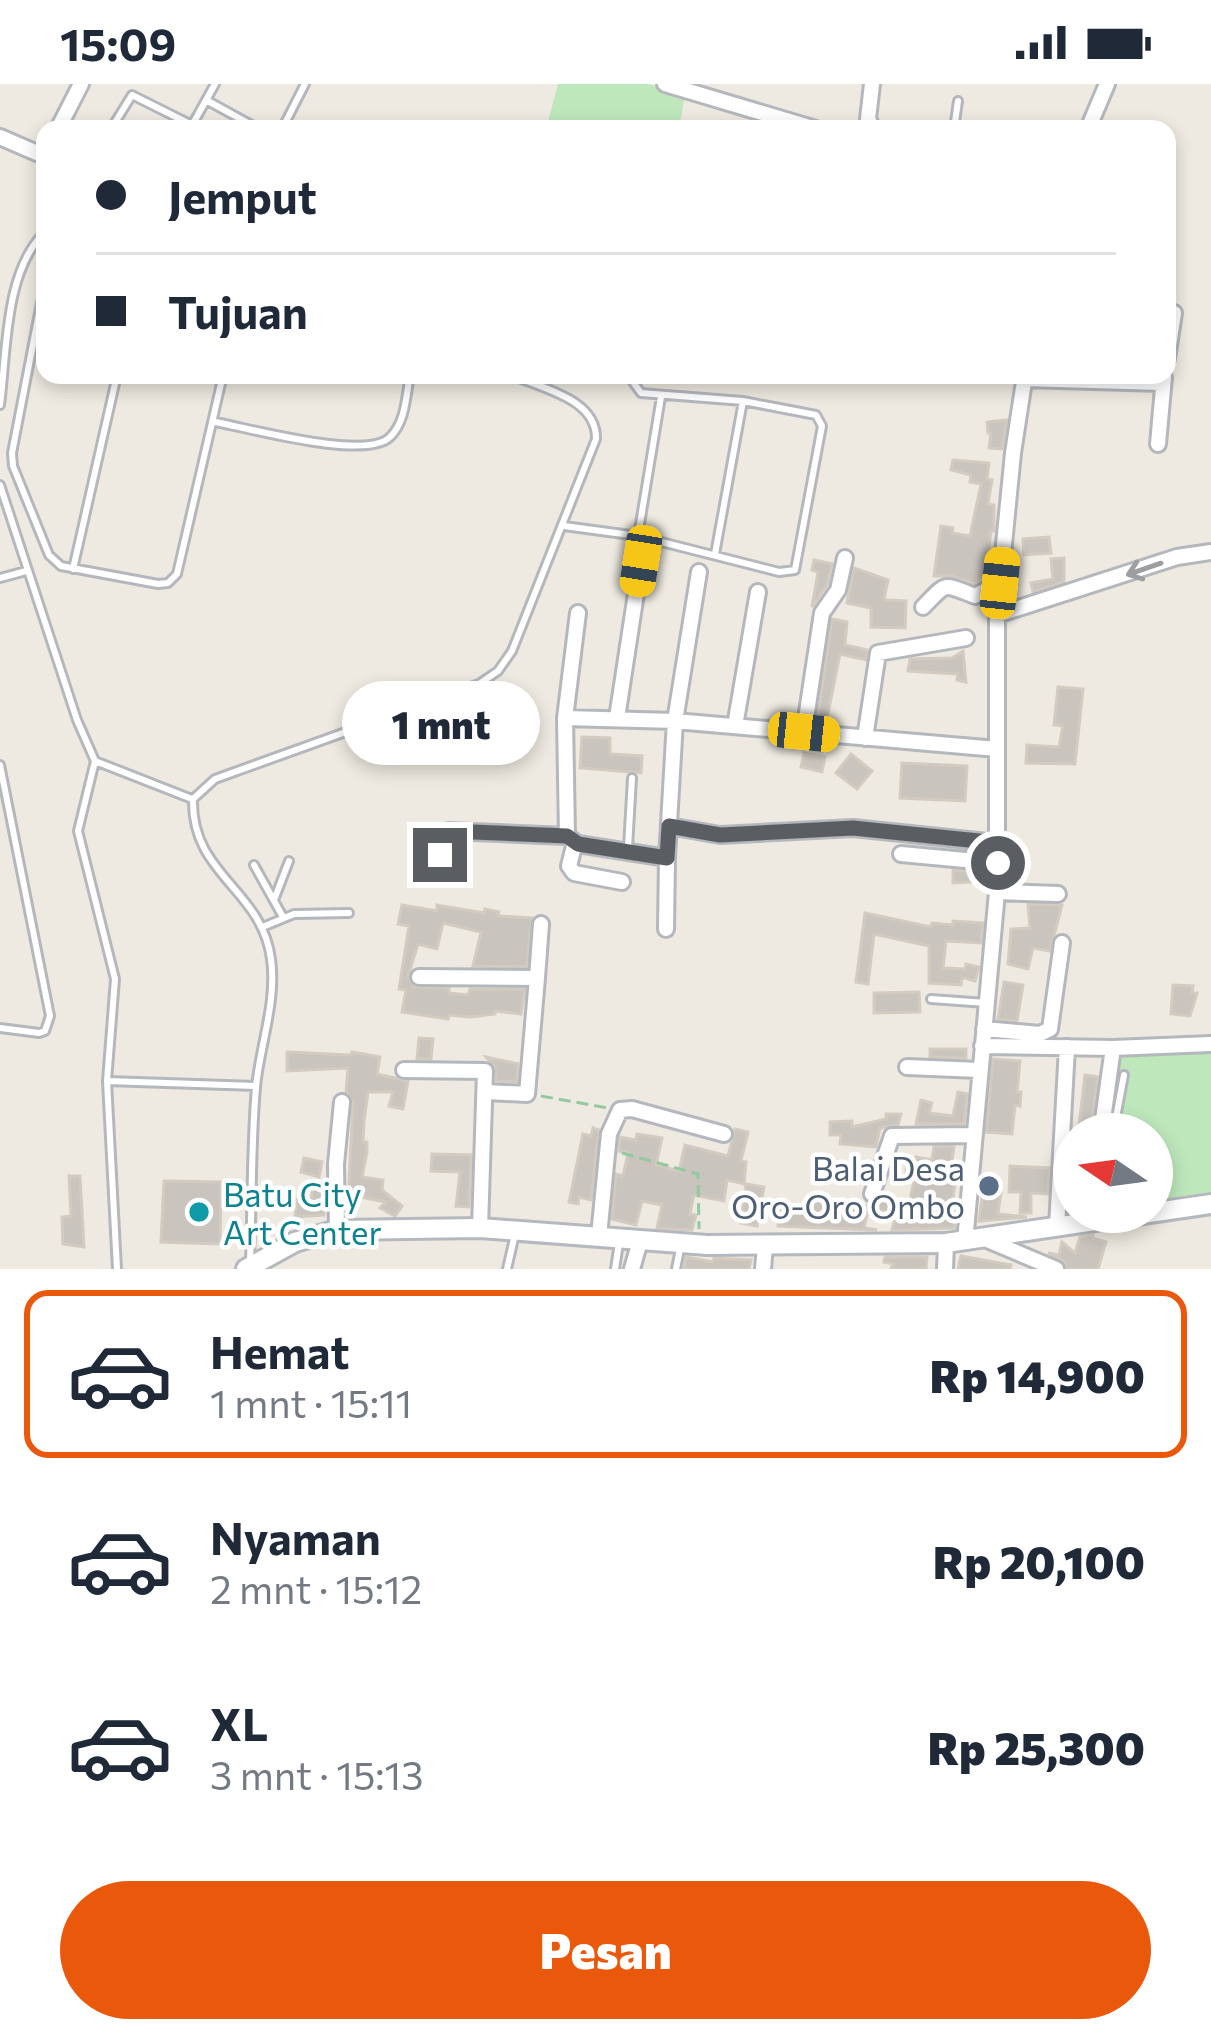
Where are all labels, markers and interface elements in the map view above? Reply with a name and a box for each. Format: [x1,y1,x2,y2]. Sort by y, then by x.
text: 15:09 [60,15,176,70]
text: Jemput [168,168,317,223]
text: Tujuan [168,283,308,338]
car [618,523,664,599]
car [978,545,1022,621]
one-way arrow [1126,559,1164,581]
callout: 1 mnt [341,681,539,765]
text: 1 mnt [391,699,491,747]
car [766,710,842,754]
route end [413,828,467,882]
route start [971,836,1025,890]
north arrow [1053,1113,1173,1233]
map controls [1053,1113,1173,1233]
place label: Balai Desa Oro-Oro Ombo [731,1147,965,1226]
place label: Batu City Art Center [223,1173,382,1252]
marker: Balai Desa Oro-Oro Ombo [976,1173,1002,1199]
marker: Batu City Art Center [186,1199,212,1225]
icon: car [66,1320,174,1428]
text: Hemat [210,1323,349,1378]
text: Rp 14,900 [930,1347,1145,1402]
text: 1 mnt · 15:11 [210,1378,412,1426]
icon: car [66,1506,174,1614]
text: Nyaman [210,1509,381,1564]
text: Rp 20,100 [933,1533,1145,1588]
text: 2 mnt · 15:12 [210,1564,422,1612]
icon: car [66,1692,174,1800]
text: XL [210,1695,268,1750]
text: Rp 25,300 [927,1719,1145,1774]
text: 3 mnt · 15:13 [210,1750,423,1798]
button: Pesan [60,1881,1151,2019]

